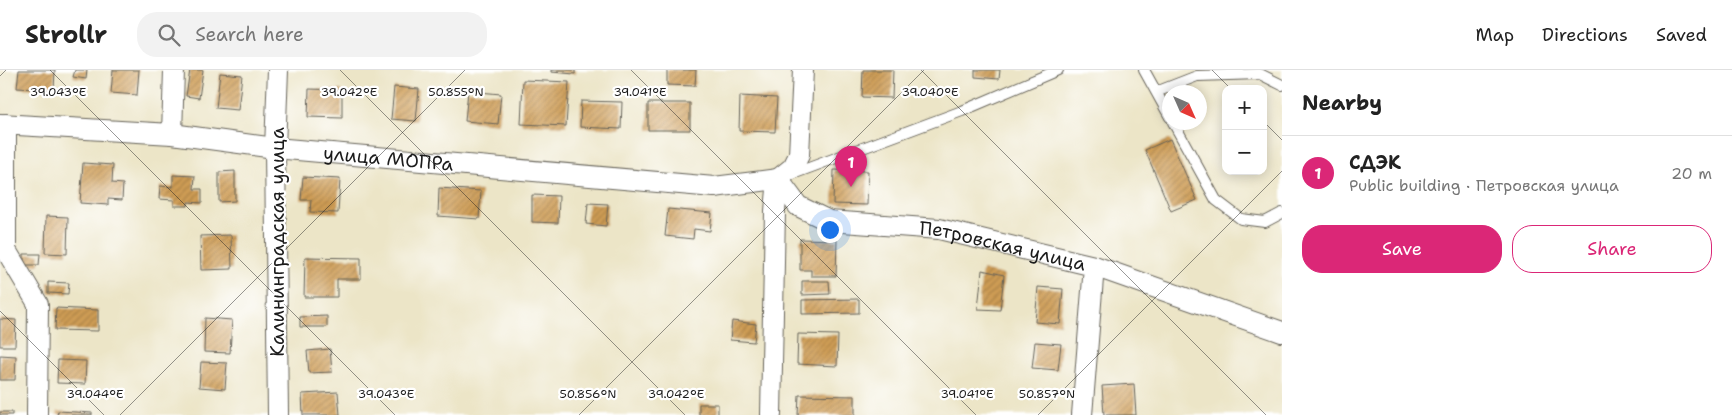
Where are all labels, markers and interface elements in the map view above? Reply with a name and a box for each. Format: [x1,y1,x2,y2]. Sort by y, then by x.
search box [137,12,487,57]
text: Strollr [25,19,107,51]
icon: search [155,21,183,49]
text: Search here [195,22,304,47]
text: Map [1476,23,1514,47]
text: Directions [1542,23,1628,47]
text: Saved [1656,23,1707,47]
text: 39.043°E [30,84,86,100]
text: 39.042°E [321,84,377,100]
text: 50.855°N [428,84,484,100]
text: 39.041°E [613,84,667,100]
text: 39.040°E [901,84,959,100]
north arrow [1162,85,1207,130]
map controls [1222,85,1267,175]
button: + [1222,85,1267,130]
text: Nearby [1302,89,1382,117]
street label: Калининградская улица [265,127,290,357]
button: − [1222,130,1267,175]
street label: улица МОПРа [322,140,455,177]
pin: 1 [835,146,867,187]
text: СДЭК [1349,150,1401,175]
text: 1 [1314,163,1322,184]
text: 20 m [1671,163,1712,184]
text: Public building · Петровская улица [1349,175,1619,196]
street label: Петровская улица [919,216,1088,277]
your location [817,217,843,243]
button: Save [1302,225,1502,273]
button: Share [1512,225,1712,273]
text: 39.044°E [67,386,123,402]
text: 39.043°E [358,386,414,402]
text: 50.856°N [560,386,616,402]
text: 39.042°E [648,386,704,402]
text: 39.041°E [940,386,994,402]
text: 50.857°N [1019,386,1075,402]

